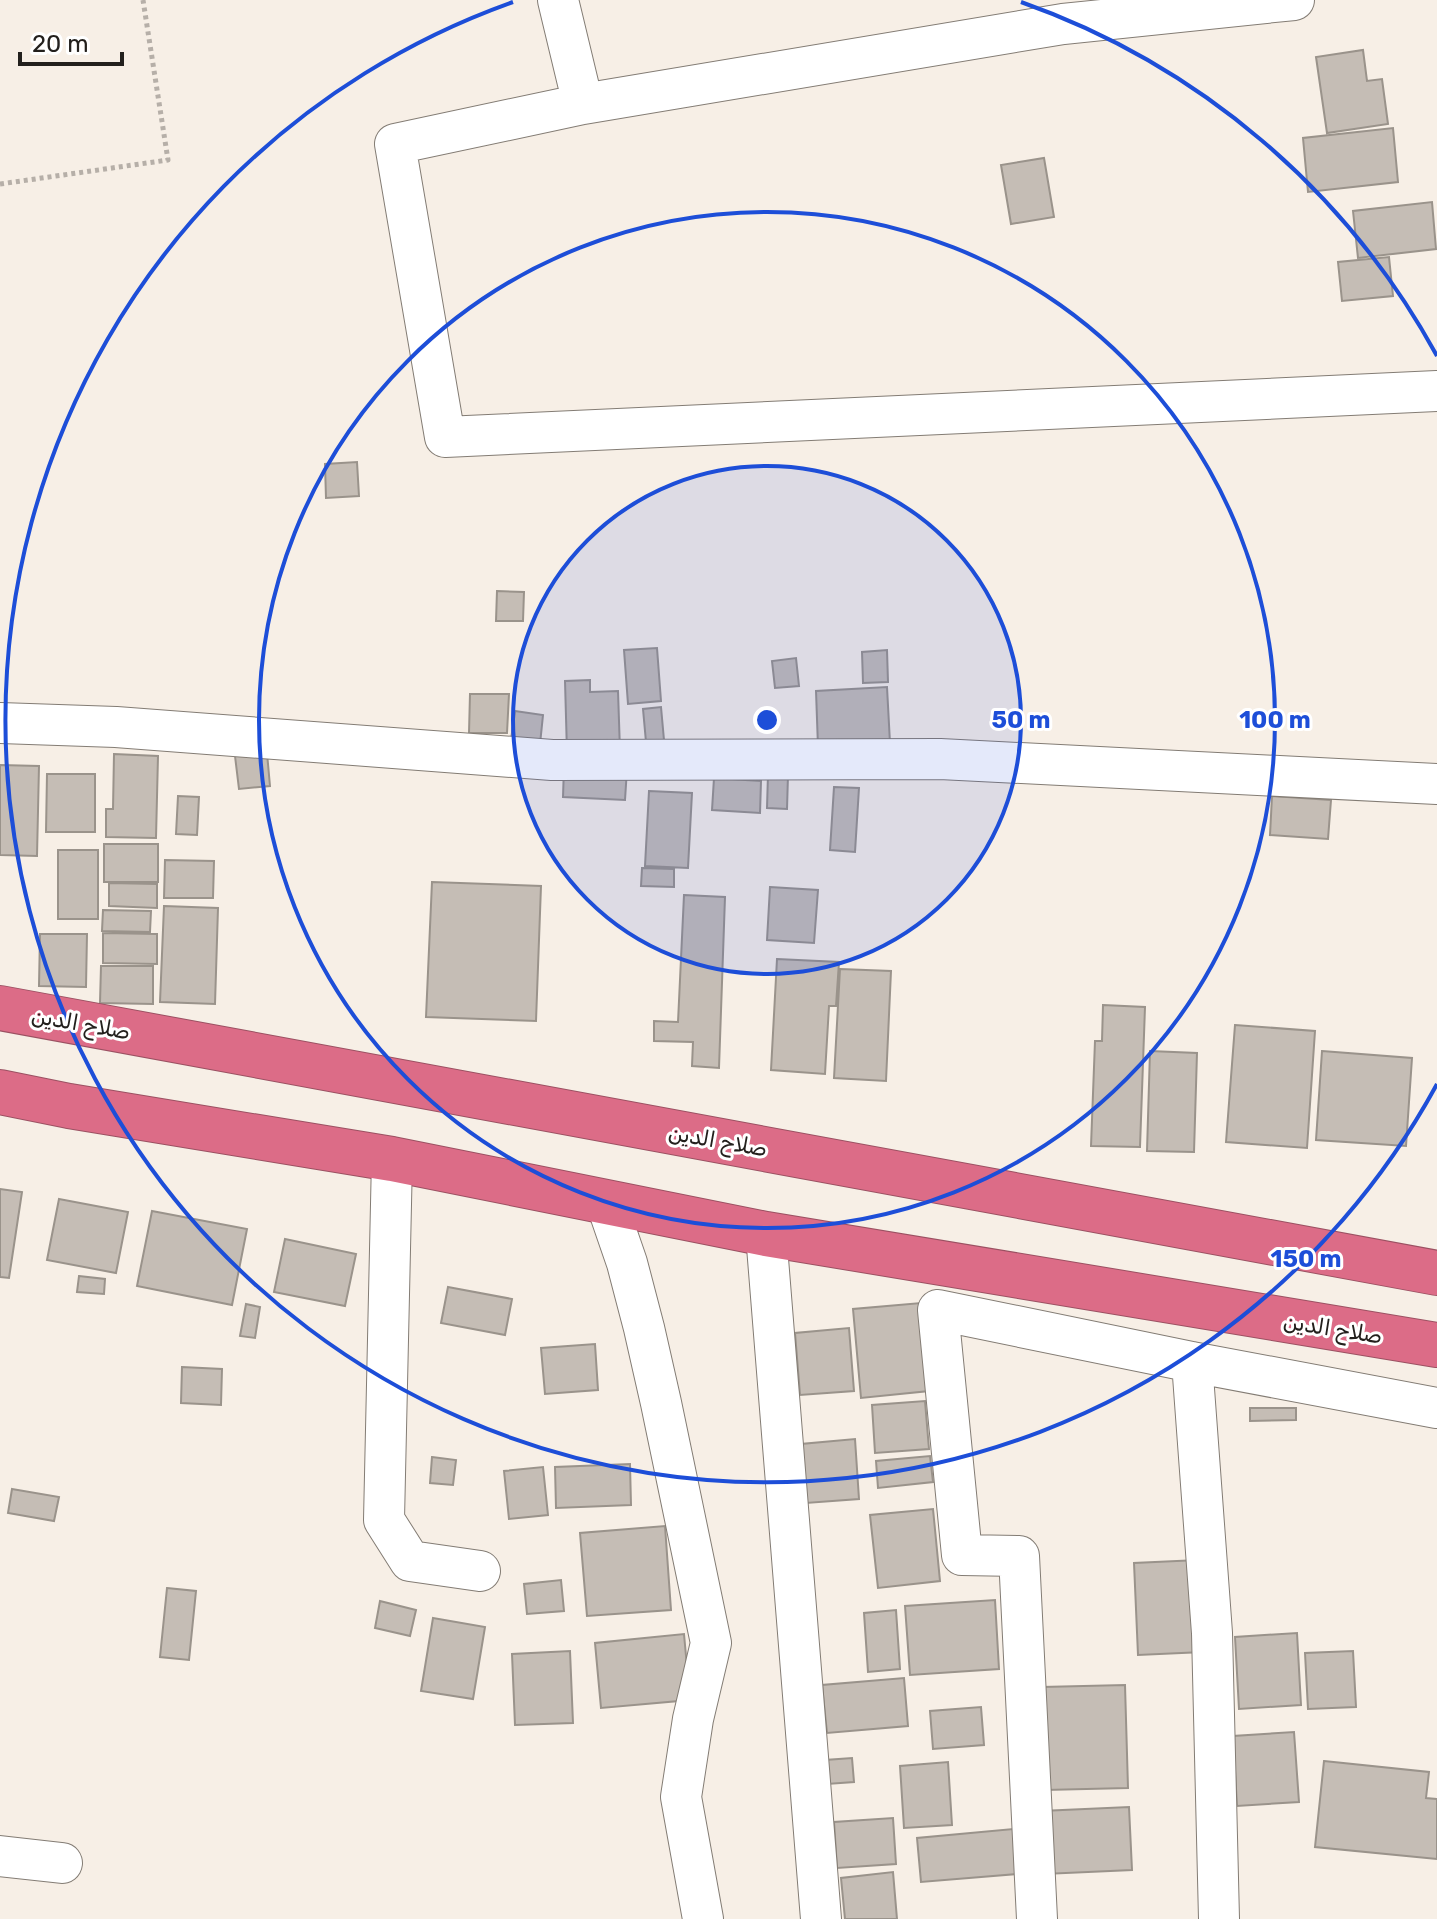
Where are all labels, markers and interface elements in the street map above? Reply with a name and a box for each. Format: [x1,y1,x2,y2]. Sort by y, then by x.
scale bar [20,16,122,66]
text: 20 m [32,30,89,58]
centre of rings [753,706,781,734]
text: 50 m [992,706,1050,734]
text: 100 m [1239,706,1311,734]
street label: صلاح الدين [29,1002,132,1047]
street label: صلاح الدين [666,1119,769,1164]
text: 150 m [1271,1245,1341,1273]
street label: صلاح الدين [1281,1307,1384,1352]

